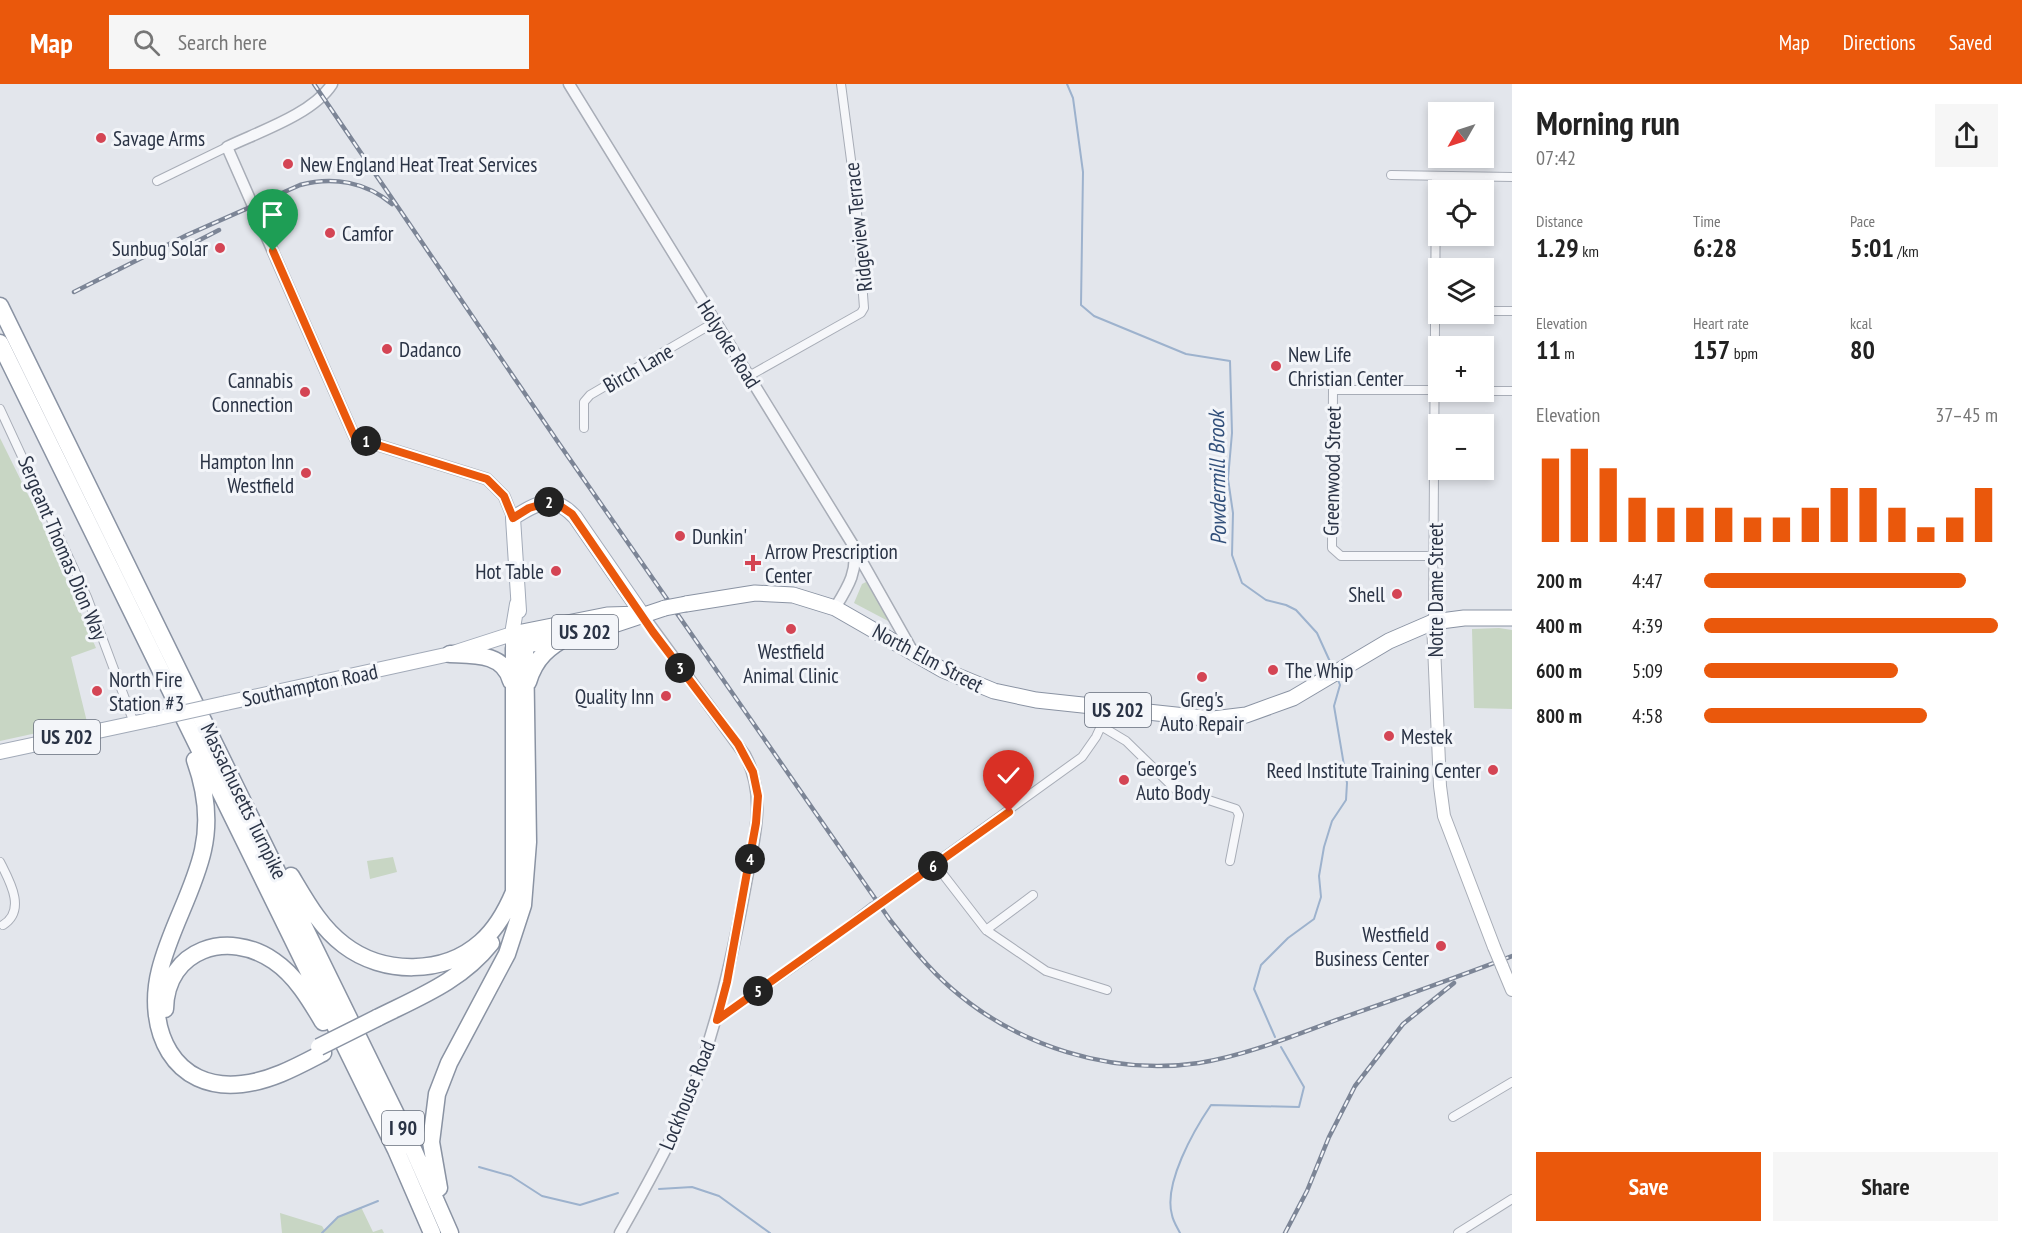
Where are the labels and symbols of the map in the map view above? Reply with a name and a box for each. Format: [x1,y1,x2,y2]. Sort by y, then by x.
north arrow [1428,102,1494,168]
place label: Savage Arms [113,125,205,152]
marker: Savage Arms [94,131,108,145]
place label: New England Heat Treat Services [300,151,537,178]
marker: New England Heat Treat Services [281,157,295,171]
street label: Ridgeview Terrace [838,161,878,293]
pin [247,189,298,251]
place label: Camfor [342,220,394,247]
marker: Camfor [323,226,337,240]
place label: Sunbug Solar [112,235,208,262]
marker: Sunbug Solar [213,241,227,255]
street label: Holyoke Road [691,295,767,393]
place label: Dadanco [399,336,461,363]
street label: Birch Lane [598,337,678,399]
place label: New Life Christian Center [1288,341,1404,392]
marker: Dadanco [380,342,394,356]
marker: New Life Christian Center [1269,359,1283,373]
place label: Cannabis Connection [212,367,293,418]
marker: Cannabis Connection [298,385,312,399]
street label: Greenwood Street [1317,406,1347,536]
water label: Powdermill Brook [1202,408,1232,545]
pin: 1 [351,426,381,456]
place label: Hampton Inn Westfield [200,448,294,499]
street label: Sergeant Thomas Dion Way [12,452,114,644]
marker: Hampton Inn Westfield [299,466,313,480]
pin: 2 [534,487,564,517]
street label: Notre Dame Street [1422,522,1449,657]
place label: Dunkin' [692,523,747,550]
marker: Dunkin' [673,529,687,543]
place label: Arrow Prescription Center [765,538,898,589]
marker: Arrow Prescription Center [746,556,760,570]
place label: Hot Table [475,558,544,585]
marker: Hot Table [549,564,563,578]
place label: Shell [1348,581,1385,608]
marker: Shell [1390,587,1404,601]
road number: US 202 [552,615,618,649]
street label: North Elm Street [868,618,988,699]
marker: Westfield Animal Clinic [784,622,798,636]
place label: Westfield Animal Clinic [743,638,839,689]
pin: 3 [665,653,695,683]
street label: Southampton Road [240,657,380,713]
place label: The Whip [1285,657,1353,684]
marker: The Whip [1266,663,1280,677]
place label: North Fire Station #3 [109,666,184,717]
marker: Greg's Auto Repair [1195,670,1209,684]
place label: Quality Inn [575,683,654,710]
marker: North Fire Station #3 [90,684,104,698]
place label: Greg's Auto Repair [1160,686,1244,737]
marker: Quality Inn [659,689,673,703]
road number: US 202 [1085,693,1151,727]
street label: Massachusetts Turnpike [194,718,294,884]
road number: US 202 [34,720,100,754]
place label: Mestek [1401,723,1453,750]
marker: Mestek [1382,729,1396,743]
pin [983,750,1034,812]
place label: George's Auto Body [1136,755,1210,806]
place label: Reed Institute Training Center [1267,757,1481,784]
marker: Reed Institute Training Center [1486,763,1500,777]
marker: George's Auto Body [1117,773,1131,787]
pin: 4 [735,844,765,874]
pin: 6 [918,851,948,881]
place label: Westfield Business Center [1315,921,1429,972]
marker: Westfield Business Center [1434,939,1448,953]
pin: 5 [743,976,773,1006]
street label: Lockhouse Road [653,1036,721,1154]
road number: I 90 [382,1111,424,1145]

